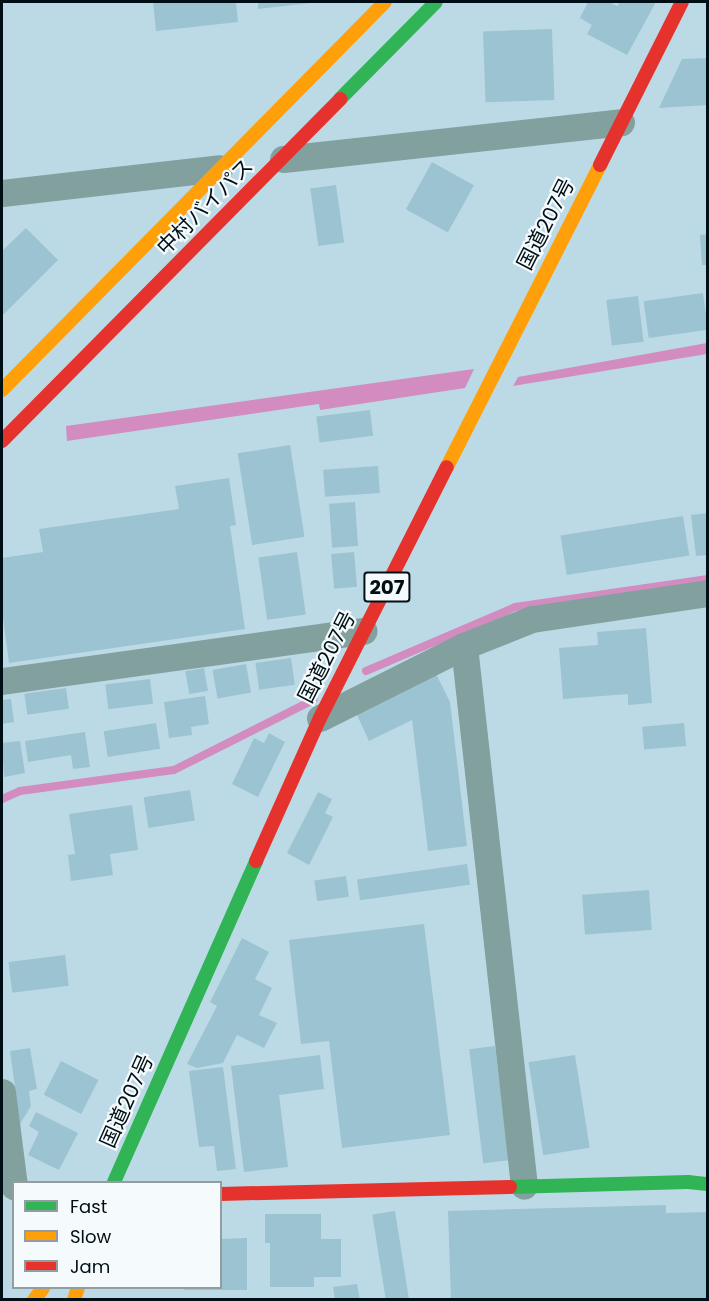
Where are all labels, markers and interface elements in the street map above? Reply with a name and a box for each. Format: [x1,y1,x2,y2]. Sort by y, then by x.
street label: 中村バイパス [152,154,258,260]
street label: 国道207号 [512,174,580,274]
road number: 207 [363,570,411,604]
street label: 国道207号 [293,607,361,707]
street label: 国道207号 [95,1050,159,1152]
legend [12,1181,222,1289]
text: Fast [70,1194,107,1219]
text: Slow [70,1224,111,1249]
text: Jam [70,1254,110,1279]

